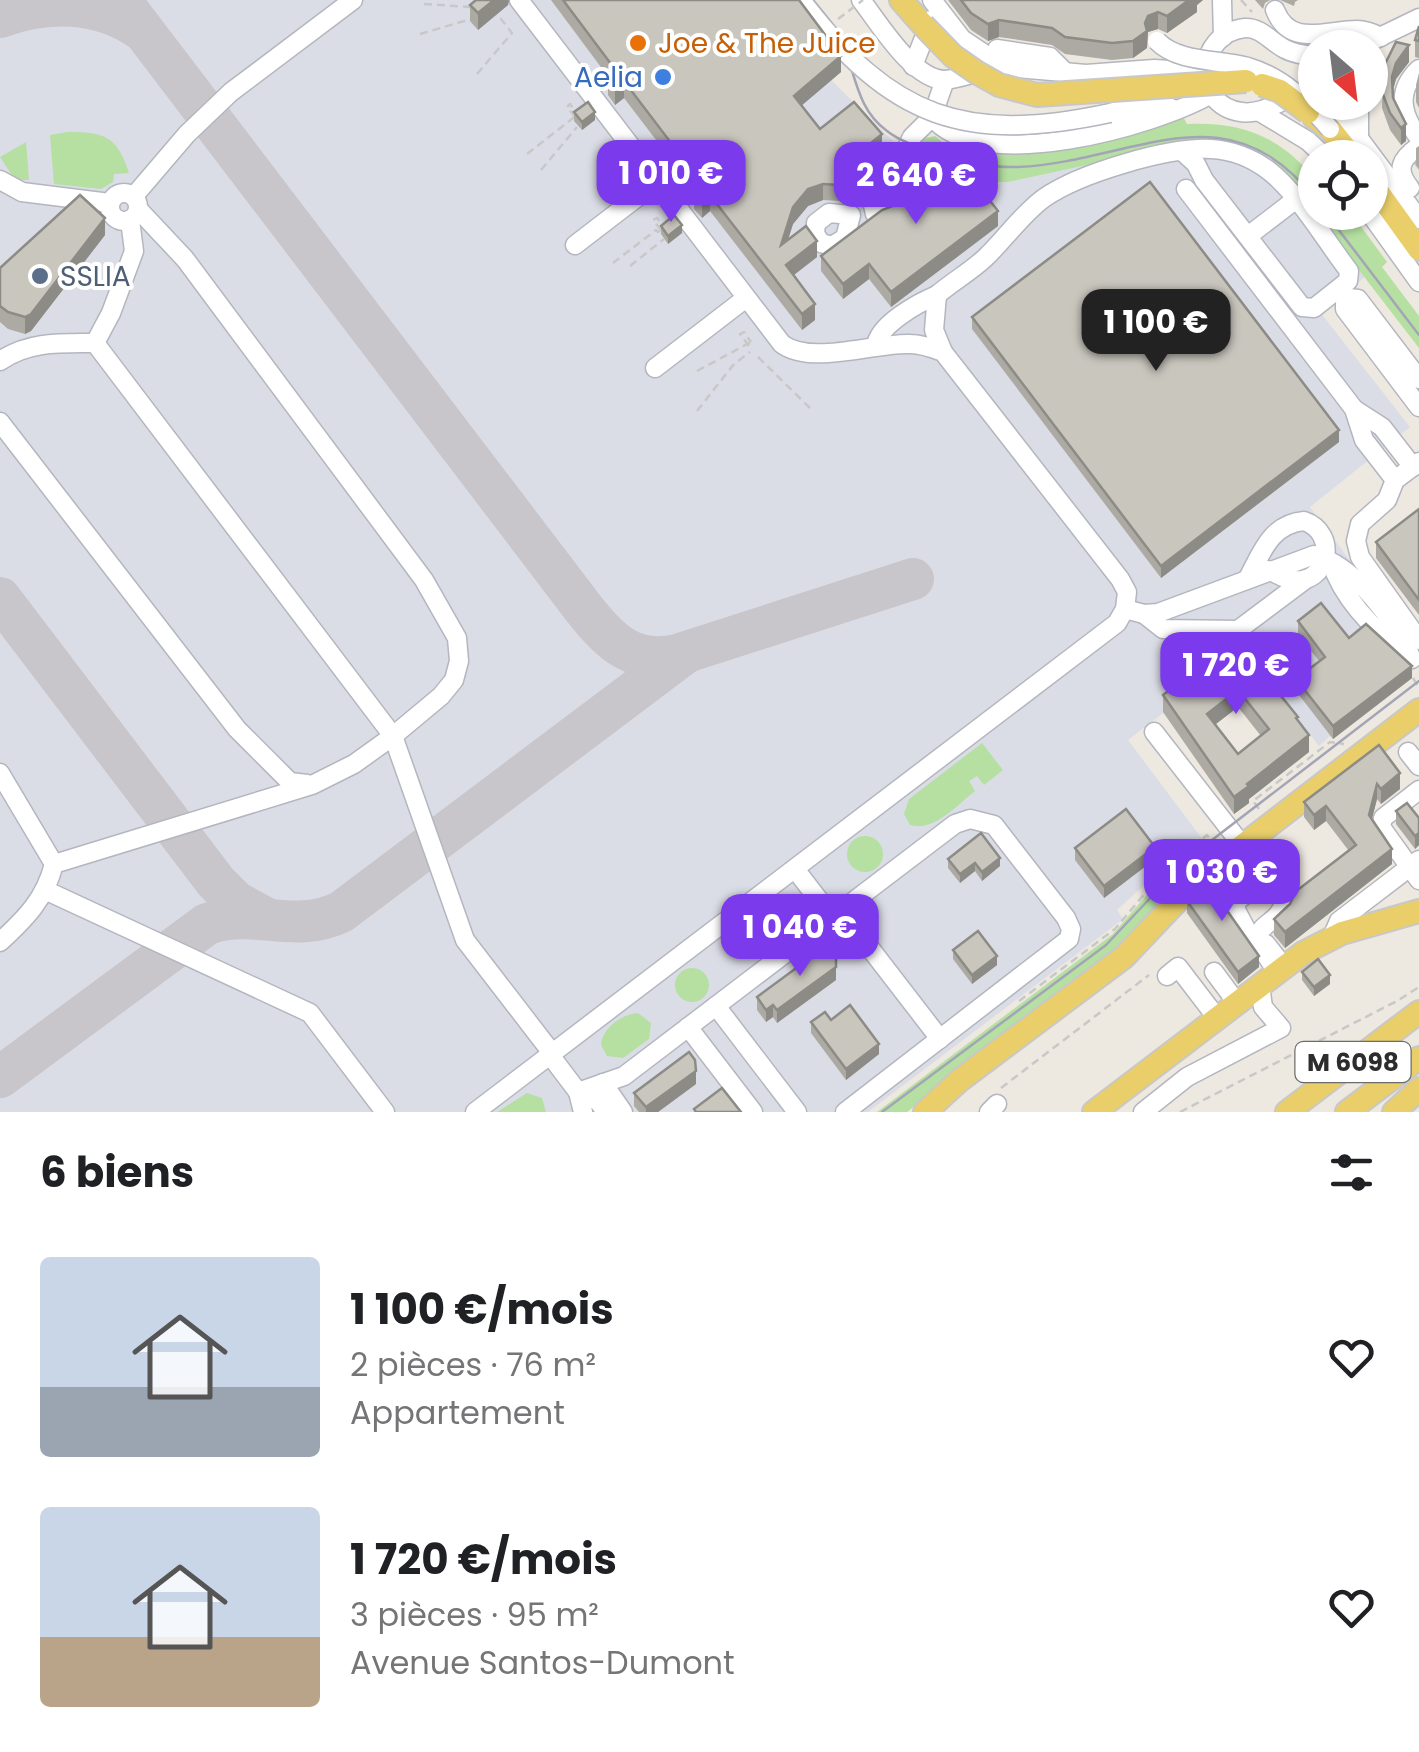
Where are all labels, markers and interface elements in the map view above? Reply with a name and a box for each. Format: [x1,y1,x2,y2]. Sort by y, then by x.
place label: Joe & The Juice [658,24,876,63]
north arrow [1298,30,1388,120]
map controls [1298,30,1388,230]
marker: Joe & The Juice [627,32,649,54]
place label: Aelia [574,58,643,97]
marker: Aelia [652,66,674,88]
pin: 1 010 € [579,140,763,225]
button: locate [1298,140,1388,230]
pin: 2 640 € [824,142,1008,227]
text: 1 010 € [619,150,723,195]
text: 2 640 € [856,152,976,197]
place label: SSLIA [60,257,131,296]
marker: SSLIA [29,265,51,287]
pin: 1 100 € [1064,289,1248,374]
text: 1 100 € [1104,299,1208,344]
pin: 1 720 € [1144,632,1328,717]
text: 1 720 € [1182,642,1290,687]
pin: 1 030 € [1130,839,1314,924]
text: 1 030 € [1166,849,1278,894]
pin: 1 040 € [708,894,892,979]
text: 1 040 € [743,904,857,949]
road number: M 6098 [1296,1042,1410,1082]
text: 6 biens [40,1143,194,1202]
icon: filters [1324,1145,1379,1200]
text: 1 100 €/mois [350,1280,614,1339]
icon: home [120,1297,240,1417]
icon: heart [1324,1330,1379,1385]
text: 2 pièces · 76 m² [350,1342,596,1387]
text: Appartement [350,1390,565,1435]
text: 1 720 €/mois [350,1530,617,1589]
icon: home [120,1547,240,1667]
icon: heart [1324,1580,1379,1635]
text: 3 pièces · 95 m² [350,1592,599,1637]
text: Avenue Santos-Dumont [350,1640,735,1685]

